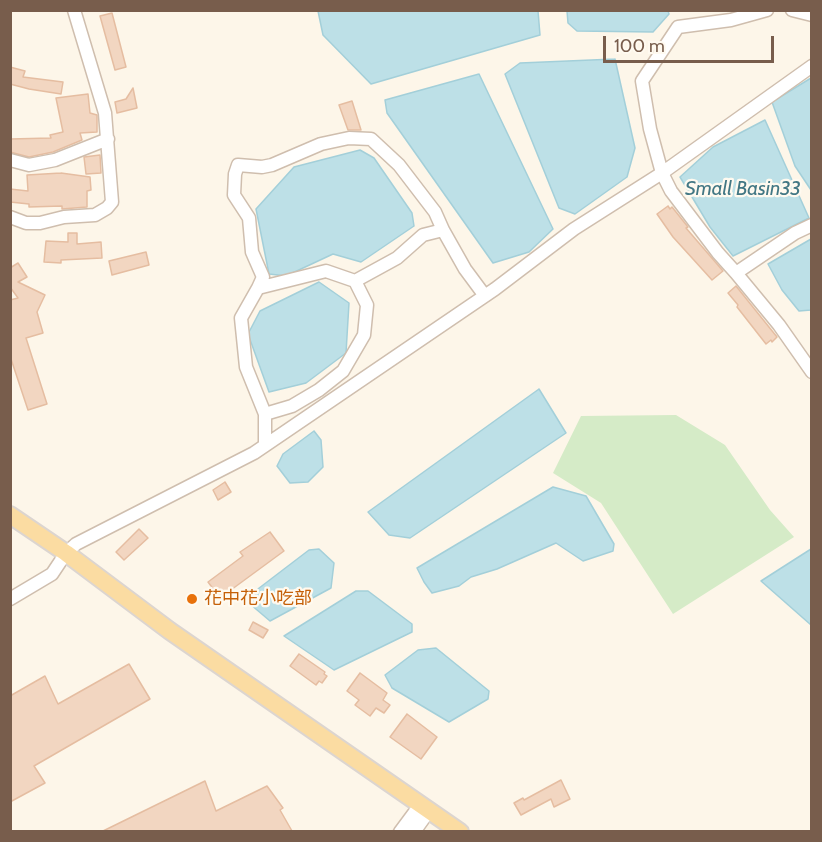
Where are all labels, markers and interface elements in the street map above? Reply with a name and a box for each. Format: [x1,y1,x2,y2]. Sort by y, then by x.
scale bar [606,24,777,62]
text: 100 m [614,35,665,57]
water label: Small Basin33 [685,177,801,201]
place label: 花中花小吃部 [204,588,312,610]
marker: 花中花小吃部 [185,592,199,606]

